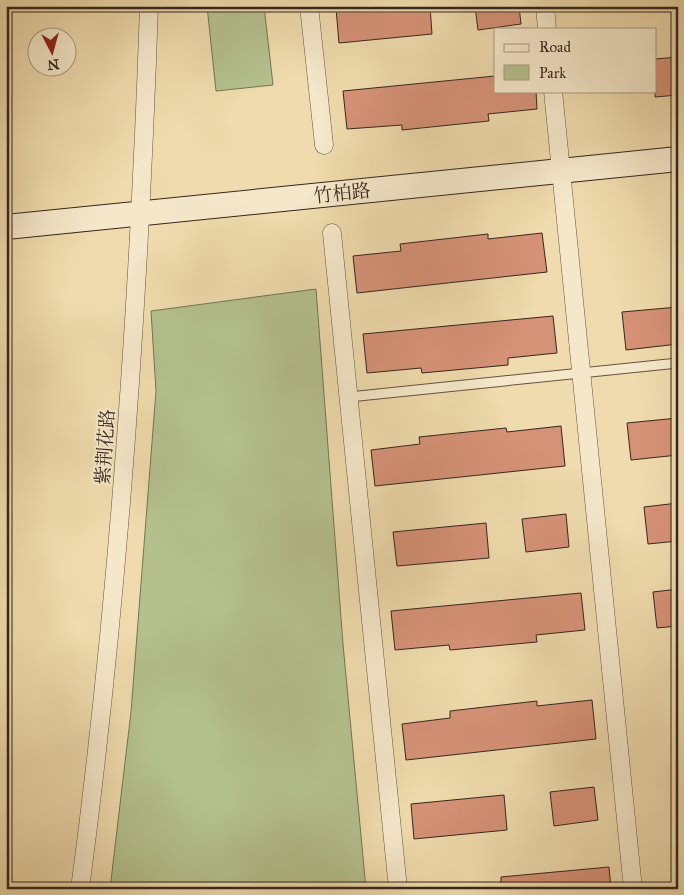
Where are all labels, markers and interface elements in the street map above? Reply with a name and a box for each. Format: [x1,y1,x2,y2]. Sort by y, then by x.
north arrow [28,28,78,78]
legend [494,28,656,92]
text: Road [539,38,571,56]
text: N [46,55,60,74]
text: Park [539,64,566,82]
street label: 竹柏路 [312,179,372,207]
street label: 紫荆花路 [91,408,119,486]

